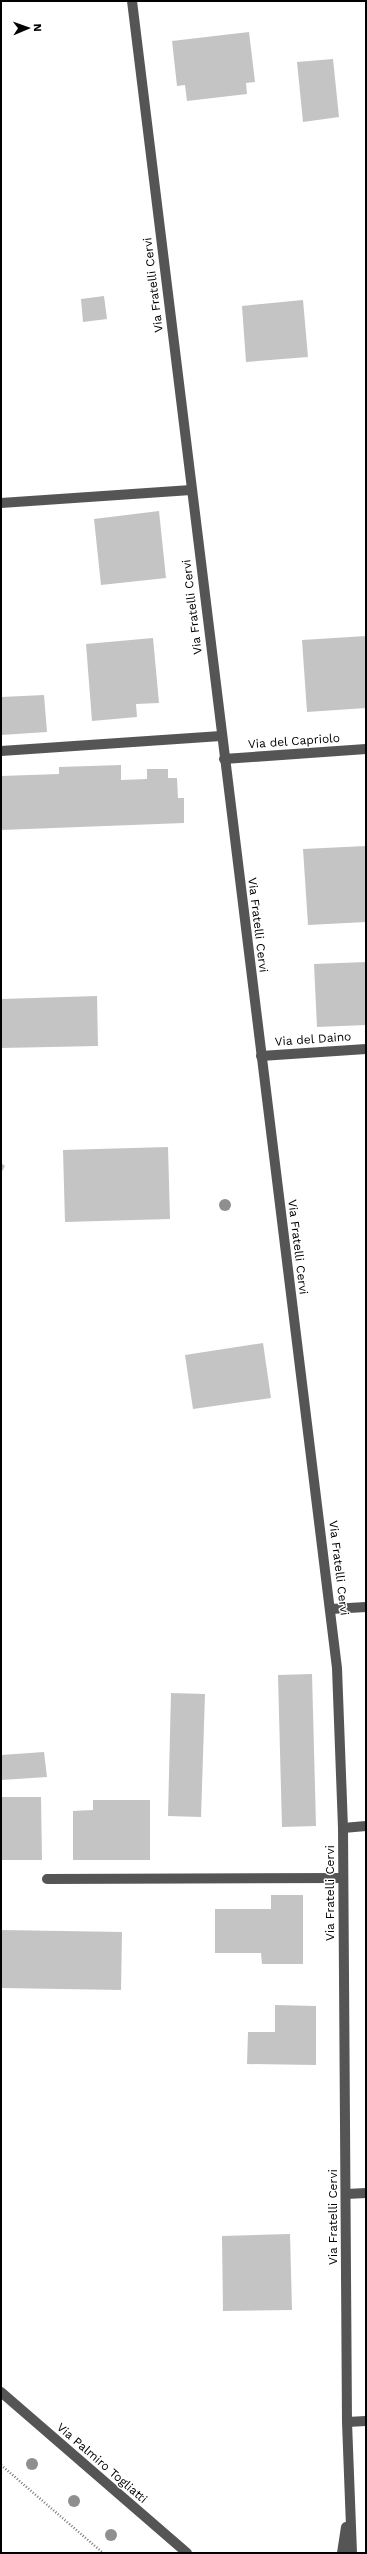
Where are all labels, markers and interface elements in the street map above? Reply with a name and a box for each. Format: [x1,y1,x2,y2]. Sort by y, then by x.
north arrow [8,8,48,48]
text: N [31,23,44,32]
street label: Via Fratelli Cervi [140,237,166,333]
street label: Via Fratelli Cervi [179,559,205,655]
street label: Via del Capriolo [248,731,340,751]
street label: Via Fratelli Cervi [245,877,271,973]
street label: Via del Daino [274,1029,352,1049]
street label: Via Fratelli Cervi [285,1199,311,1295]
street label: Via Fratelli Cervi [326,1520,352,1616]
street label: Via Fratelli Cervi [323,1845,337,1941]
street label: Via Fratelli Cervi [326,2169,340,2265]
street label: Via Palmiro Togliatti [54,2420,150,2506]

